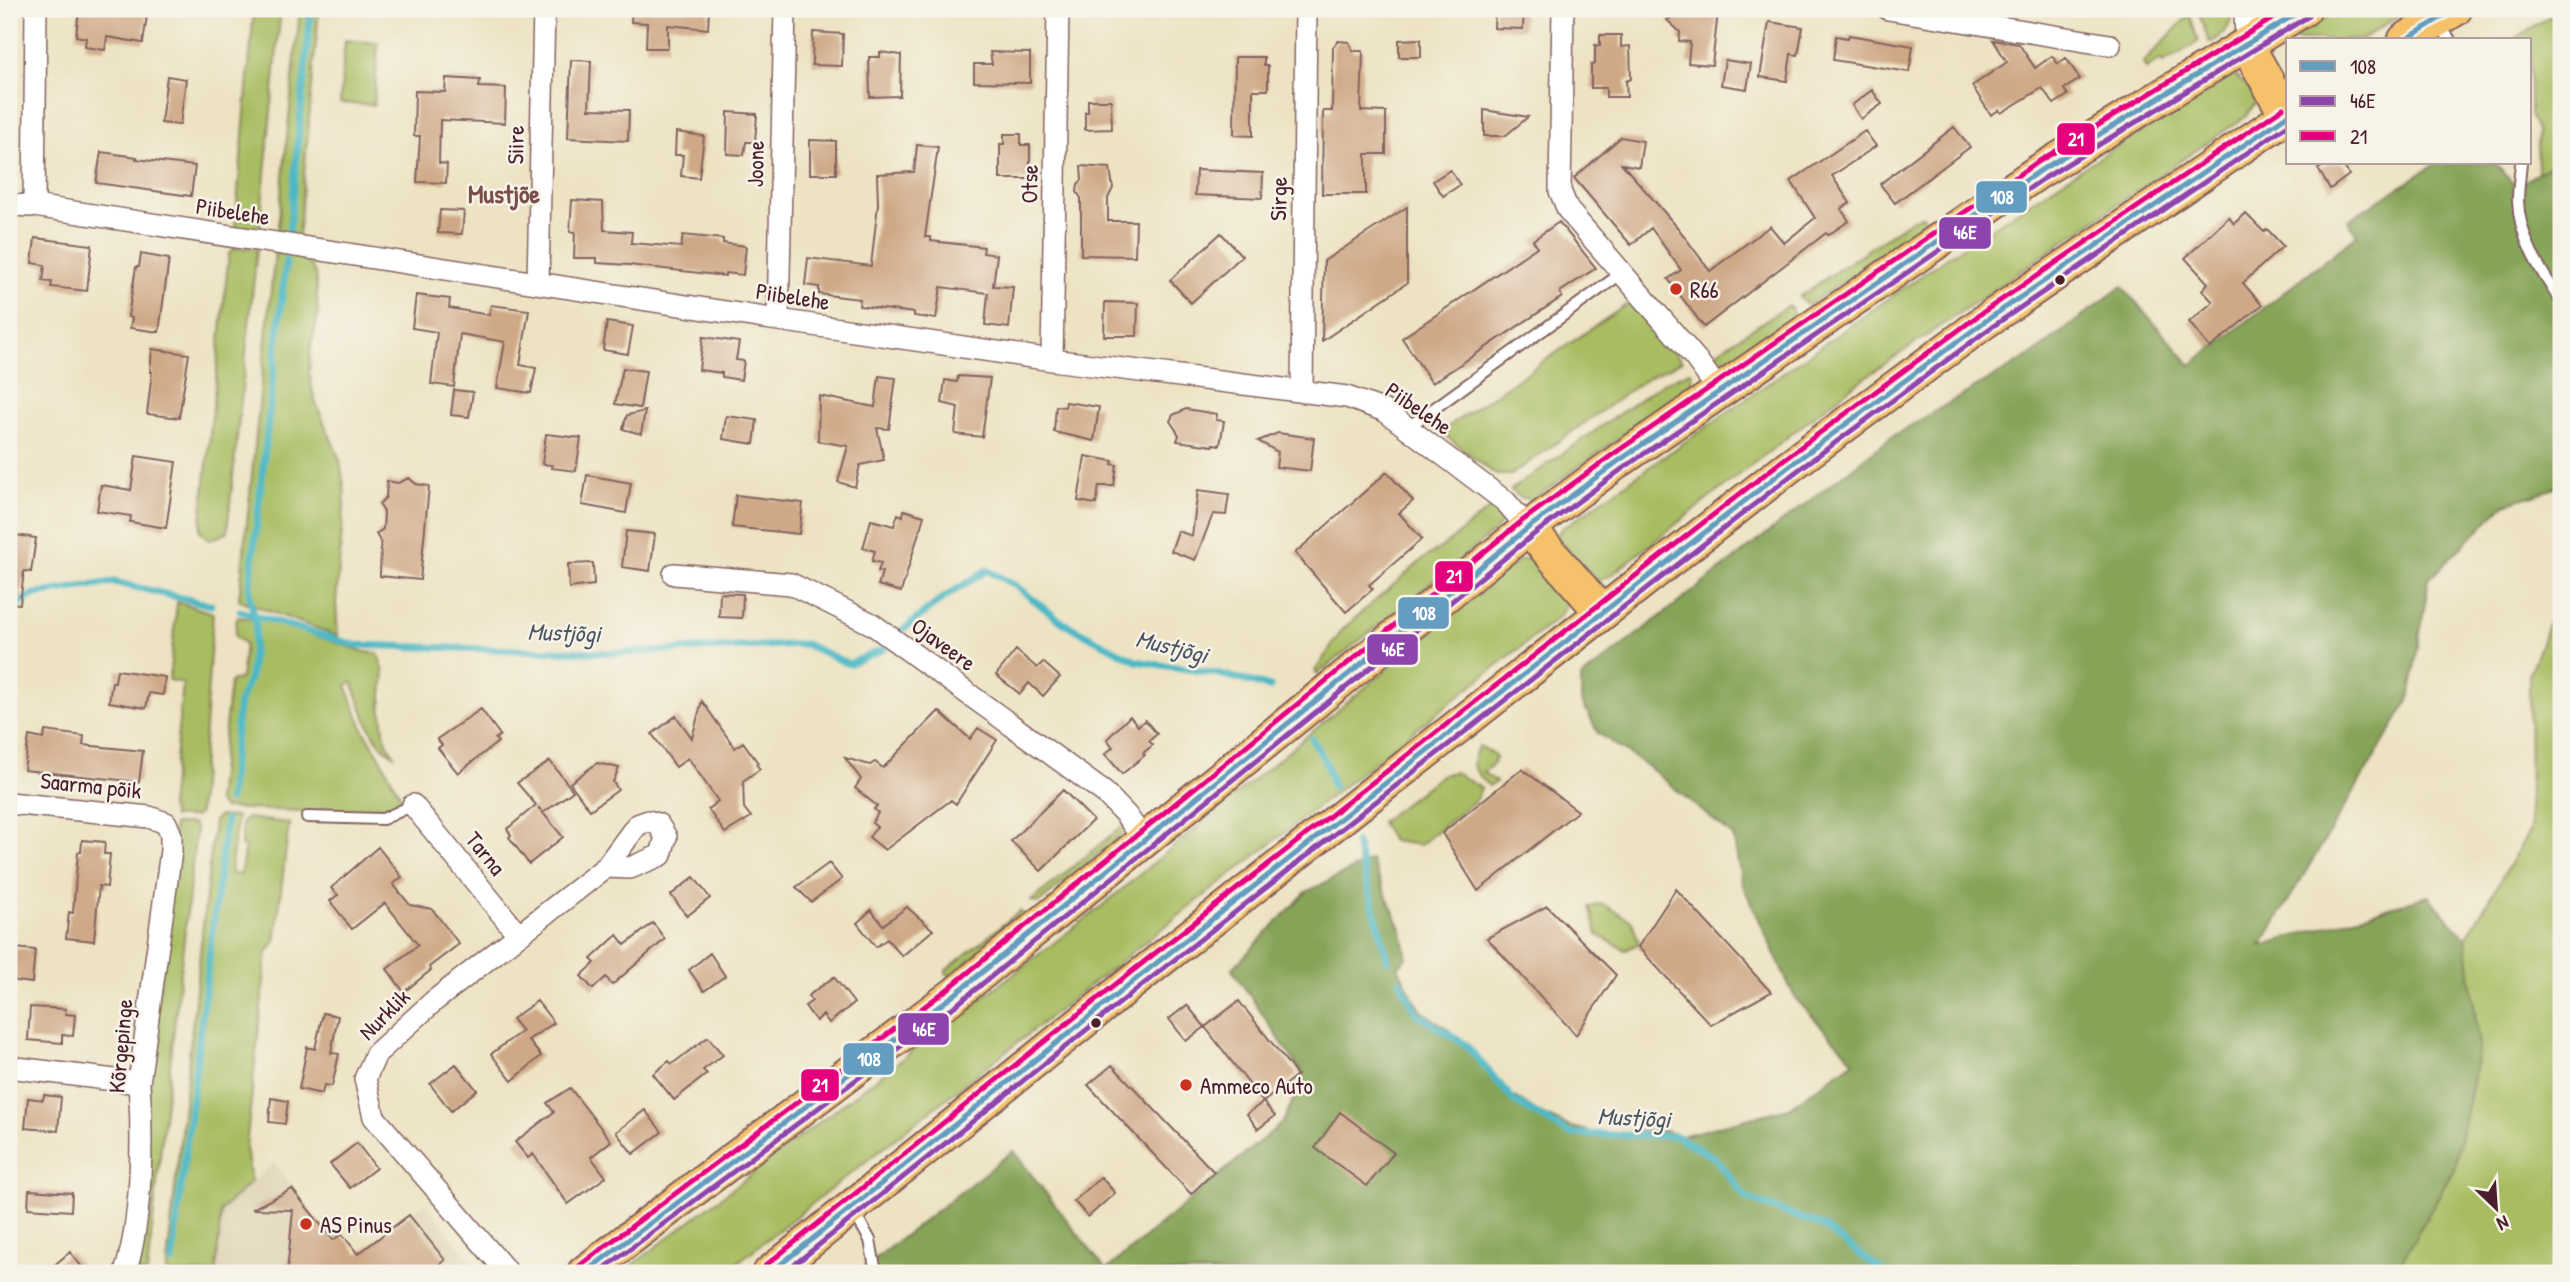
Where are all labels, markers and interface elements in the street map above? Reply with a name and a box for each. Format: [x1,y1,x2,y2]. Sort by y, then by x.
legend [2286,38,2532,164]
text: 108 [2350,52,2376,81]
text: 46E [2350,86,2376,115]
line badge: 21 [2056,122,2096,156]
text: 21 [2350,122,2367,151]
street label: Siire [499,125,531,165]
text: 21 [2068,126,2084,152]
street label: Joone [739,140,771,188]
street label: Otse [1013,164,1045,204]
district label: Mustjõe [468,176,541,211]
street label: Sirge [1262,177,1294,221]
line badge: 108 [1975,180,2028,214]
text: 108 [1990,184,2014,210]
street label: Piibelehe [194,190,272,232]
line badge: 46E [1938,216,1992,250]
text: 46E [1953,219,1977,245]
unlabelled marker [2053,273,2067,287]
place label: R66 [1690,274,1719,305]
street label: Piibelehe [754,275,832,317]
marker: R66 [1668,281,1684,297]
street label: Piibelehe [1380,374,1458,442]
line badge: 21 [1434,560,1474,593]
text: 21 [1446,563,1462,589]
line badge: 108 [1397,596,1450,630]
text: 108 [1412,600,1436,626]
street label: Ojaveere [905,610,983,678]
water label: Mustjõgi [527,615,604,650]
water label: Mustjõgi [1133,622,1214,672]
line badge: 46E [1366,633,1419,666]
text: 46E [1381,636,1405,662]
street label: Saarma põik [39,764,143,806]
street label: Tarna [459,825,513,881]
street label: Nurklik [352,981,417,1046]
street label: Kõrgepinge [100,998,140,1094]
line badge: 46E [897,1012,950,1046]
text: 46E [912,1016,936,1042]
unlabelled marker [1089,1016,1103,1030]
line badge: 108 [842,1042,895,1076]
text: 108 [857,1046,881,1072]
line badge: 21 [800,1068,840,1102]
place label: Ammeco Auto [1200,1070,1313,1101]
text: 21 [812,1072,828,1098]
marker: Ammeco Auto [1178,1077,1194,1093]
water label: Mustjõgi [1597,1099,1674,1136]
north arrow [2462,1174,2532,1244]
place label: AS Pinus [320,1209,392,1240]
text: N [2493,1209,2513,1237]
marker: AS Pinus [298,1216,314,1232]

